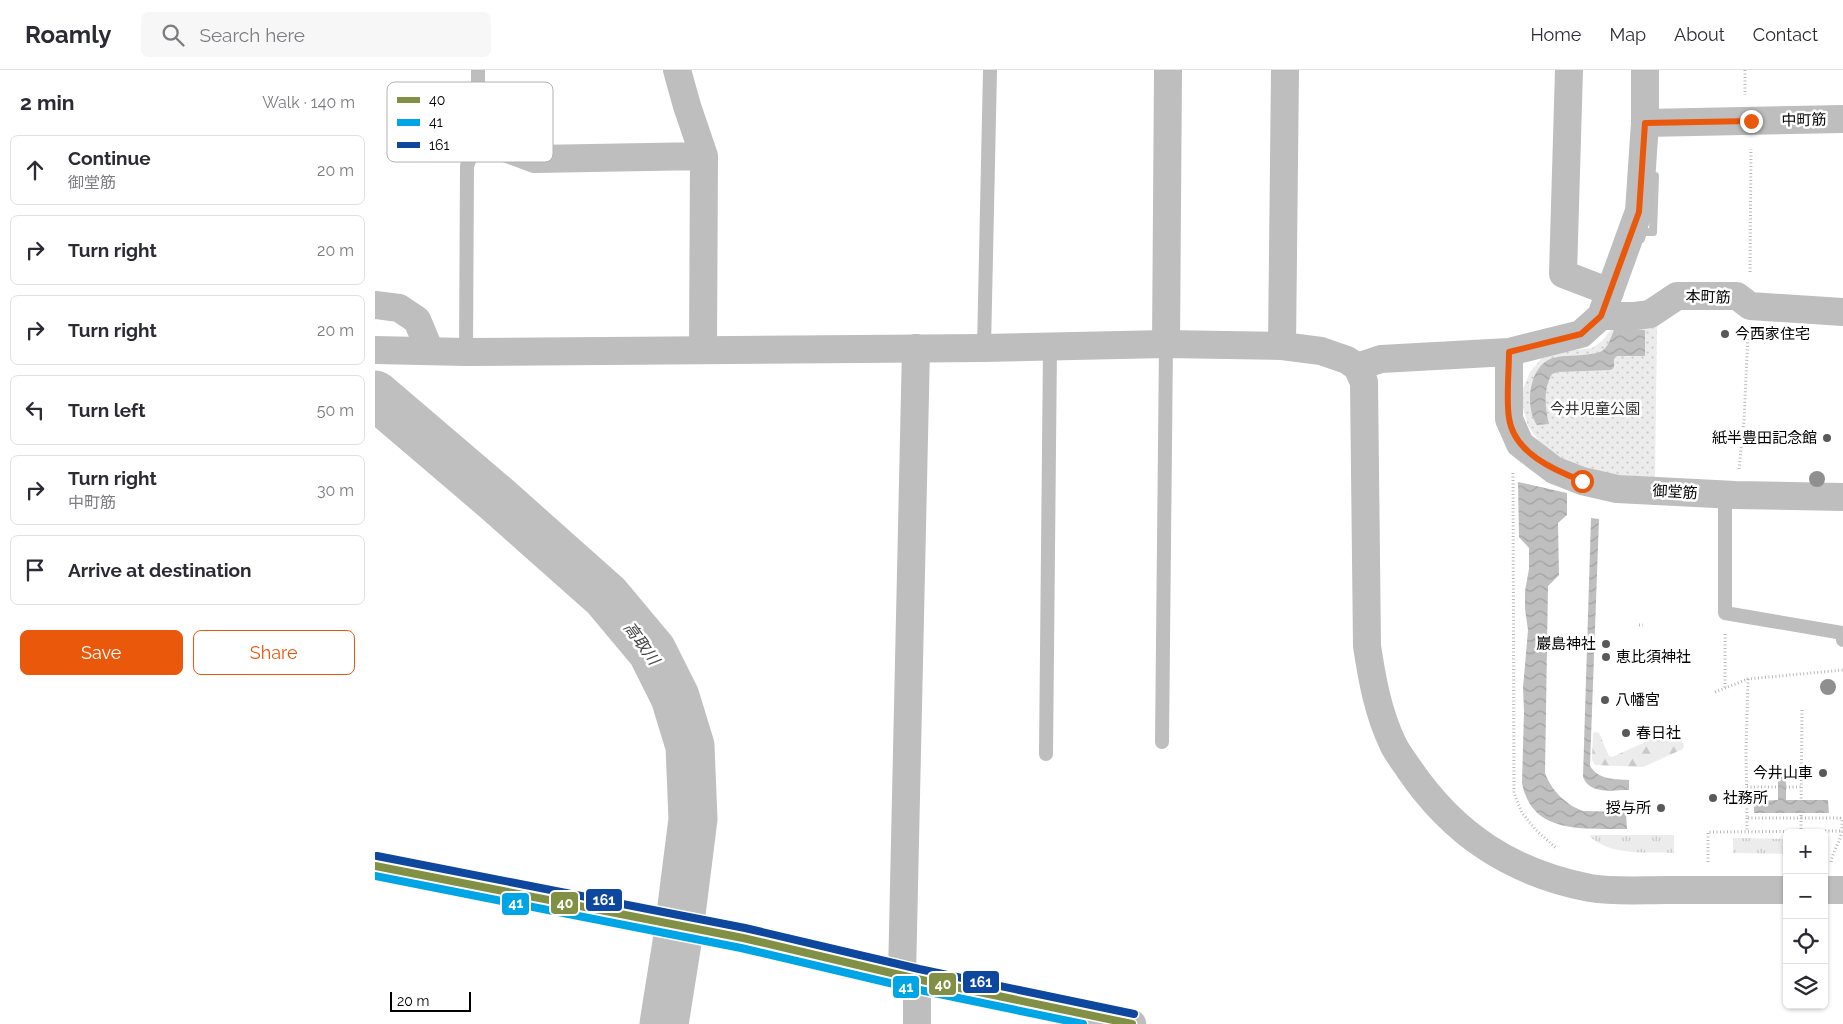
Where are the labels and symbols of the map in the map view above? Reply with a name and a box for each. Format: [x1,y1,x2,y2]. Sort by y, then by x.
legend [387,82,553,162]
text: 40 [429,92,445,108]
route end [1740,110,1763,133]
street label: 中町筋 [1781,111,1827,129]
text: 41 [429,114,443,130]
text: 161 [429,137,449,153]
street label: 本町筋 [1685,288,1731,306]
place label: 今西家住宅 [1735,325,1810,343]
marker: 今西家住宅 [1719,328,1731,340]
park label: 今井児童公園 [1550,400,1640,418]
place label: 紙半豊田記念館 [1712,429,1817,447]
marker: 紙半豊田記念館 [1821,432,1833,444]
route start [1571,470,1594,493]
street label: 御堂筋 [1652,482,1698,502]
water label: 高取川 [620,618,665,670]
place label: 巖島神社 [1536,635,1596,653]
marker: 巖島神社 [1600,638,1612,650]
place label: 恵比須神社 [1616,648,1691,666]
marker: 恵比須神社 [1600,651,1612,663]
place label: 八幡宮 [1615,691,1660,709]
marker: 八幡宮 [1599,694,1611,706]
place label: 春日社 [1636,724,1681,742]
marker: 春日社 [1620,727,1632,739]
place label: 今井山車 [1753,764,1813,782]
marker: 今井山車 [1817,767,1829,779]
place label: 社務所 [1723,789,1768,807]
marker: 社務所 [1707,792,1719,804]
place label: 授与所 [1606,799,1651,817]
marker: 授与所 [1655,802,1667,814]
line badge: 161 [585,888,623,912]
line badge: 40 [550,891,579,915]
line badge: 41 [501,892,530,916]
text: 161 [593,892,615,908]
text: 41 [509,895,524,911]
text: 40 [557,895,573,911]
line badge: 161 [962,970,1000,994]
line badge: 40 [928,972,957,996]
text: 161 [970,974,992,990]
line badge: 41 [892,975,920,999]
text: 40 [935,976,951,992]
text: 41 [899,979,914,995]
scale bar [390,989,471,1012]

